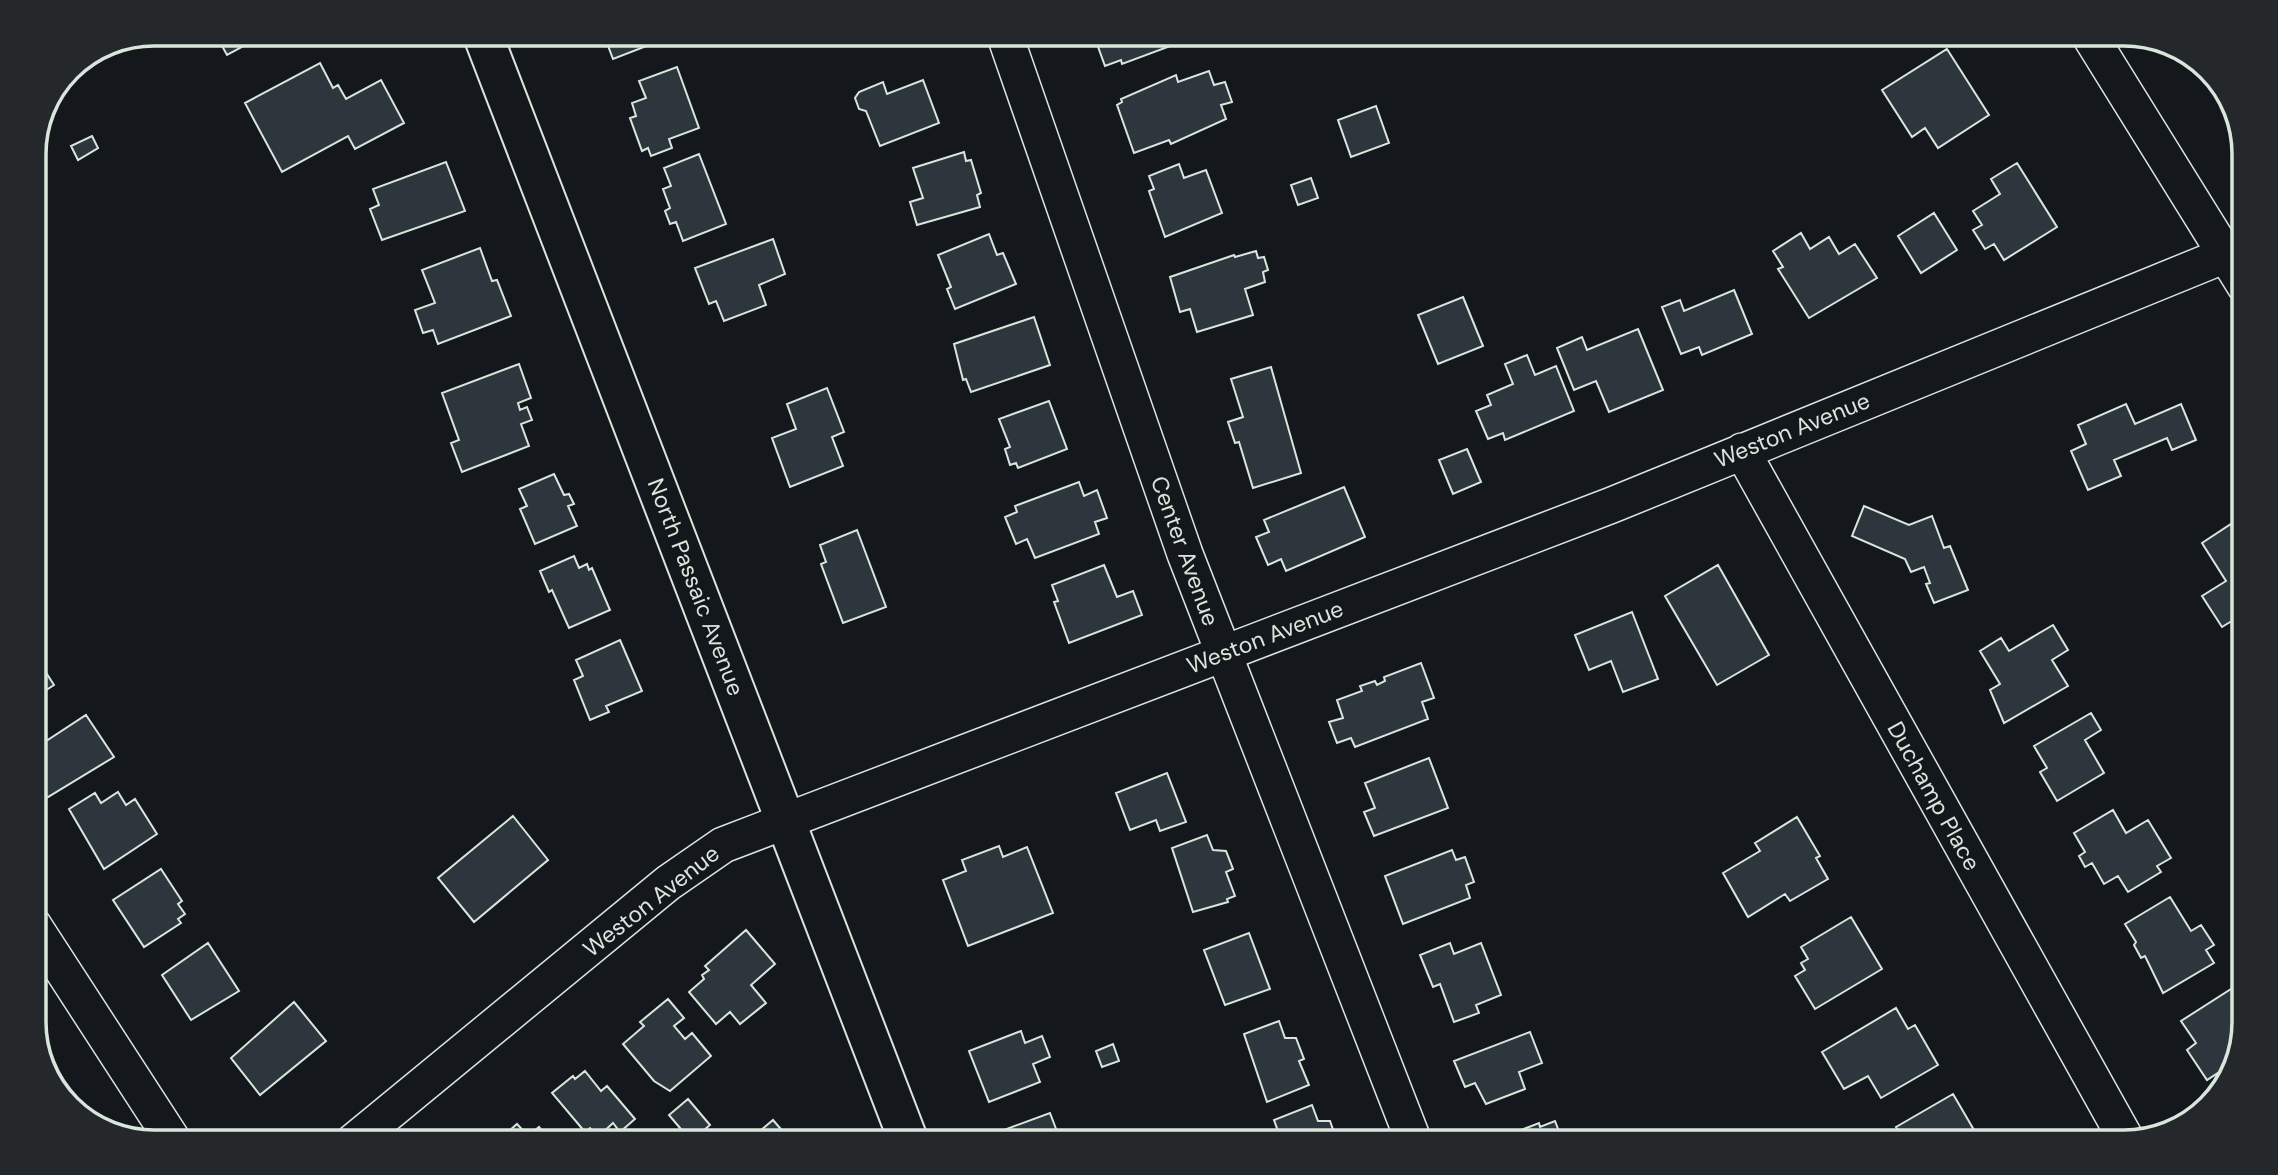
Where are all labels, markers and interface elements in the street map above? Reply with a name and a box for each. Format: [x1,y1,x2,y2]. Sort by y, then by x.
street label: Weston Avenue [1710,385,1874,475]
street label: Center Avenue [1144,472,1226,630]
street label: North Passaic Avenue [641,474,751,700]
street label: Weston Avenue [1183,593,1347,681]
street label: Duchamp Place [1881,716,1987,876]
street label: Weston Avenue [577,838,725,964]

